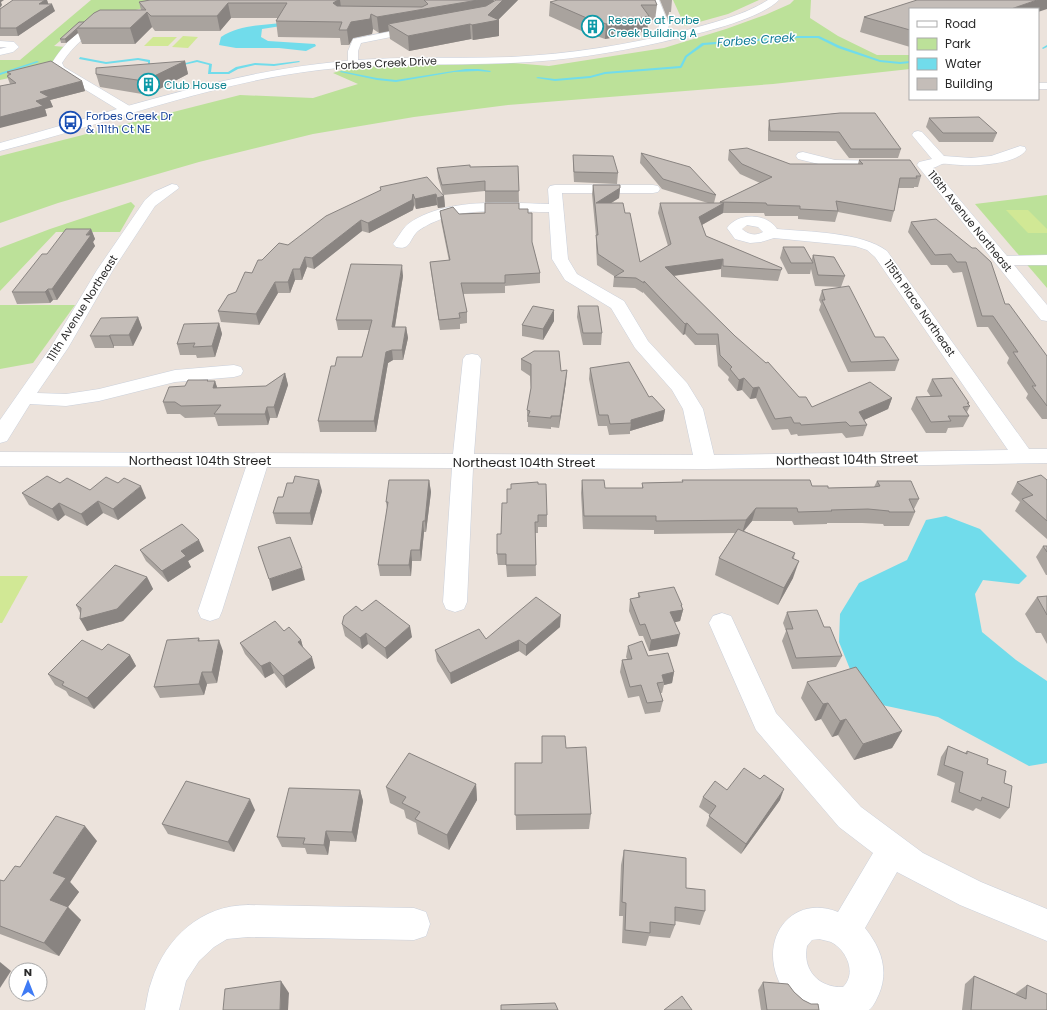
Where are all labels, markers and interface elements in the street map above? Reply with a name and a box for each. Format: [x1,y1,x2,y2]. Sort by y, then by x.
legend [909,8,1039,100]
place label: Reserve at Forbe Creek Building A [608,12,700,41]
building icon: Reserve at Forbe Creek Building A [579,13,605,39]
text: Road [945,15,976,32]
water label: Forbes Creek [716,28,796,51]
text: Park [945,35,972,52]
street label: Forbes Creek Drive [335,52,438,74]
text: Water [945,55,982,72]
building icon: Club House [136,72,162,98]
text: Building [945,75,993,92]
place label: Club House [164,77,227,93]
place label: Forbes Creek Dr & 111th Ct NE [86,108,172,137]
bus stop icon: Forbes Creek Dr & 111th Ct NE [57,109,83,135]
street label: 116th Avenue Northeast [924,167,1016,275]
street label: 111th Avenue Northeast [43,252,121,364]
street label: 115th Place Northeast [881,256,959,360]
street label: Northeast 104th Street [776,449,919,470]
street label: Northeast 104th Street [129,451,271,470]
street label: Northeast 104th Street [453,453,595,472]
north arrow [8,962,48,1002]
text: N [24,964,32,980]

